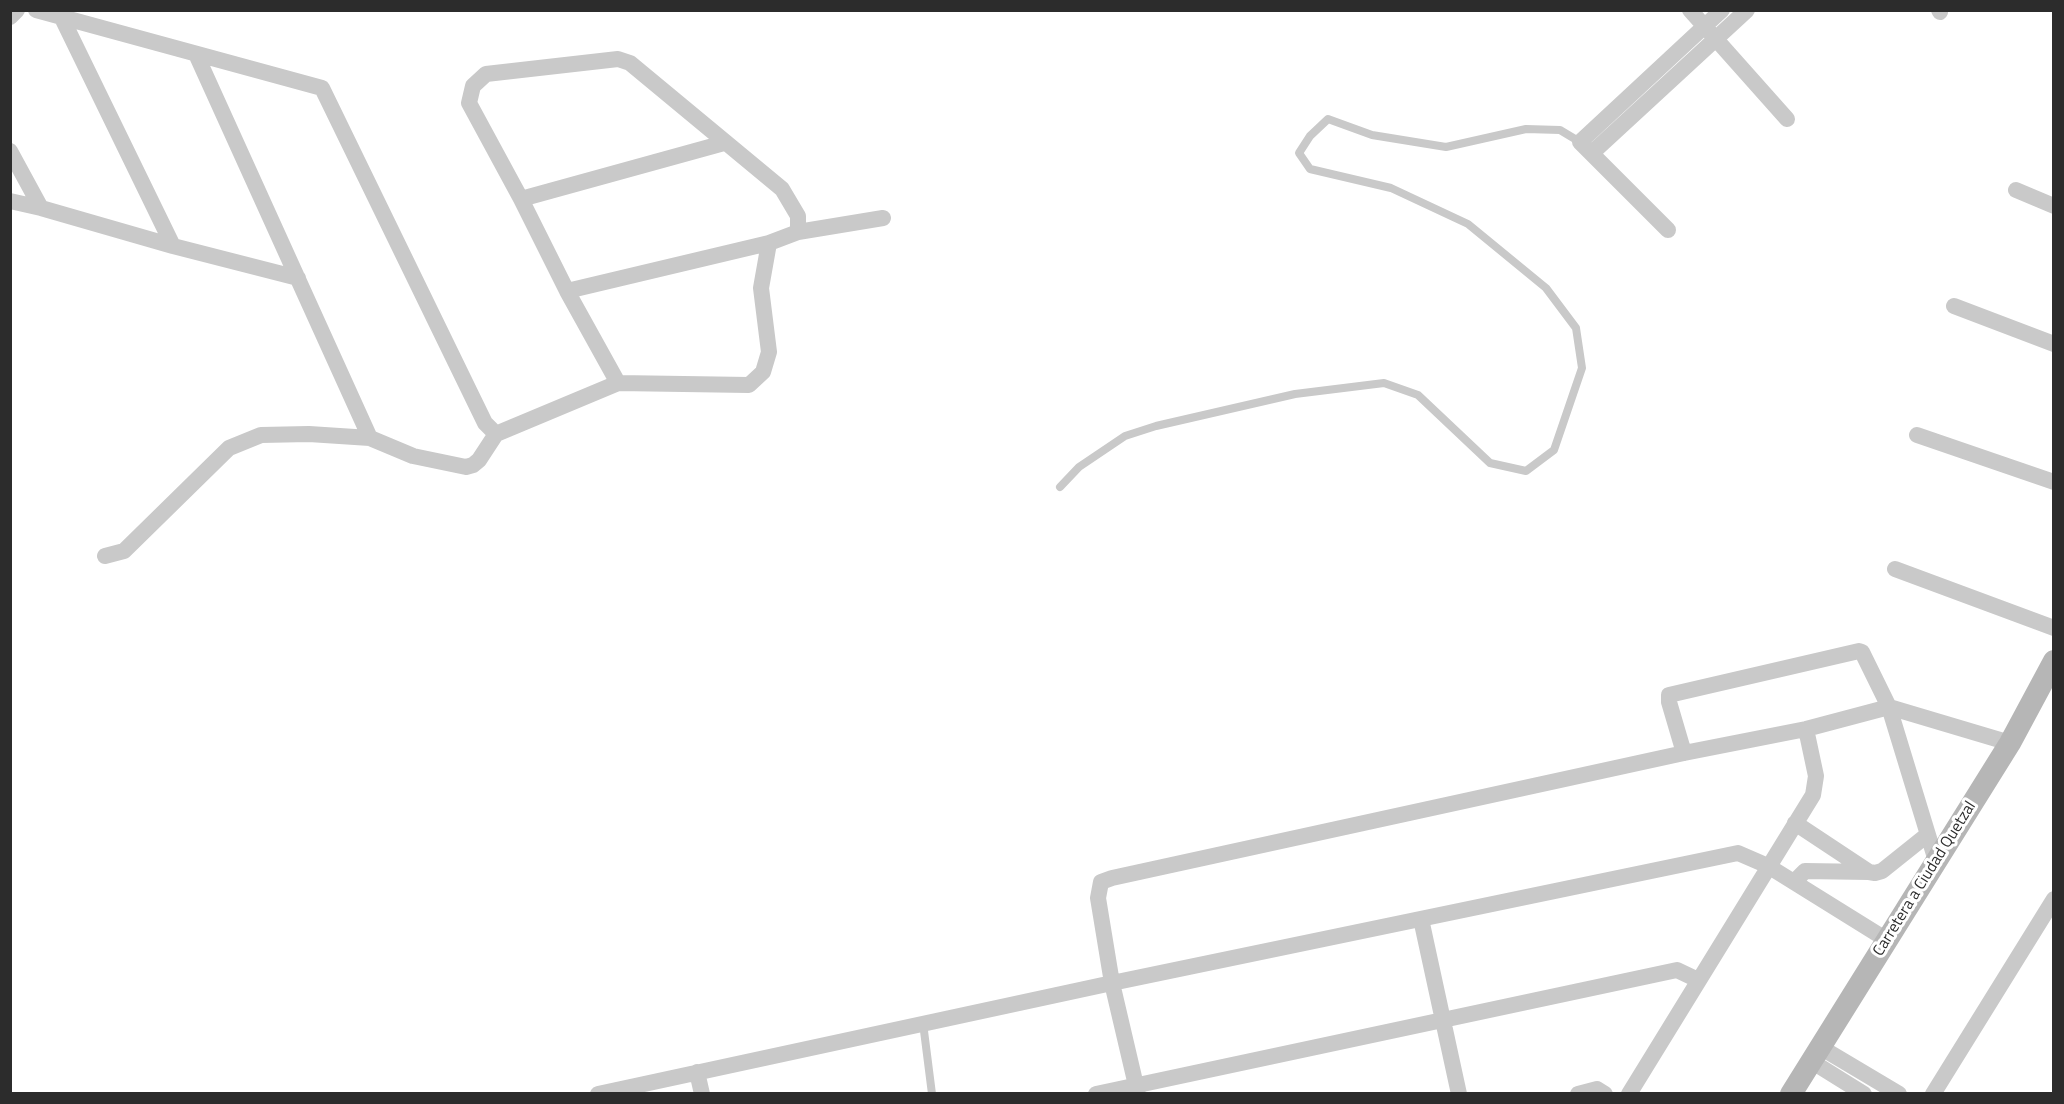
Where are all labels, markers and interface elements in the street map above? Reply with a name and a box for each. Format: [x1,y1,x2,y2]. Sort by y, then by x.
street label: Carretera a Ciudad Quetzal [1869,798,1981,960]

